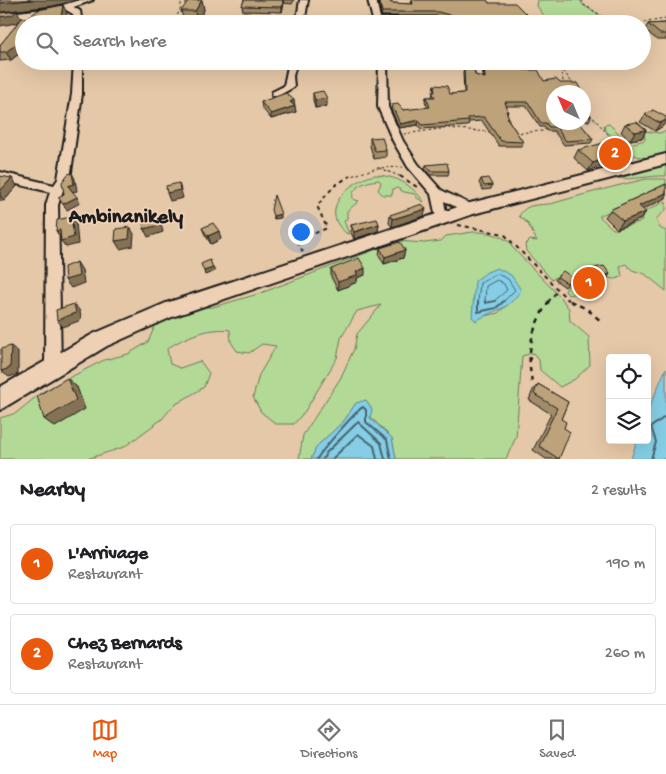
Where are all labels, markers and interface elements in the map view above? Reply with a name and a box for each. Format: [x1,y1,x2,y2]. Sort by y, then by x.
search box [15,15,651,70]
icon: search [33,29,61,57]
text: Search here [73,31,167,54]
north arrow [546,85,591,130]
pin: 2 [599,135,631,173]
district label: Ambinanikely [68,206,184,231]
your location [288,219,314,245]
pin: 1 [573,264,605,302]
map controls [606,354,651,444]
button: locate [606,354,651,399]
button: layers [606,399,651,444]
text: Nearby [20,479,85,504]
text: 2 results [591,482,646,501]
text: L'Arrivage [68,543,148,566]
text: 1 [34,555,40,574]
text: 190 m [606,555,645,574]
text: Restaurant [68,566,142,585]
text: Chez Bernards [68,633,182,656]
text: 2 [33,645,41,664]
text: 260 m [605,645,645,664]
text: Restaurant [68,656,142,675]
tab: Map [91,716,119,763]
tab: Directions [301,716,358,763]
tab: Saved [539,716,575,763]

